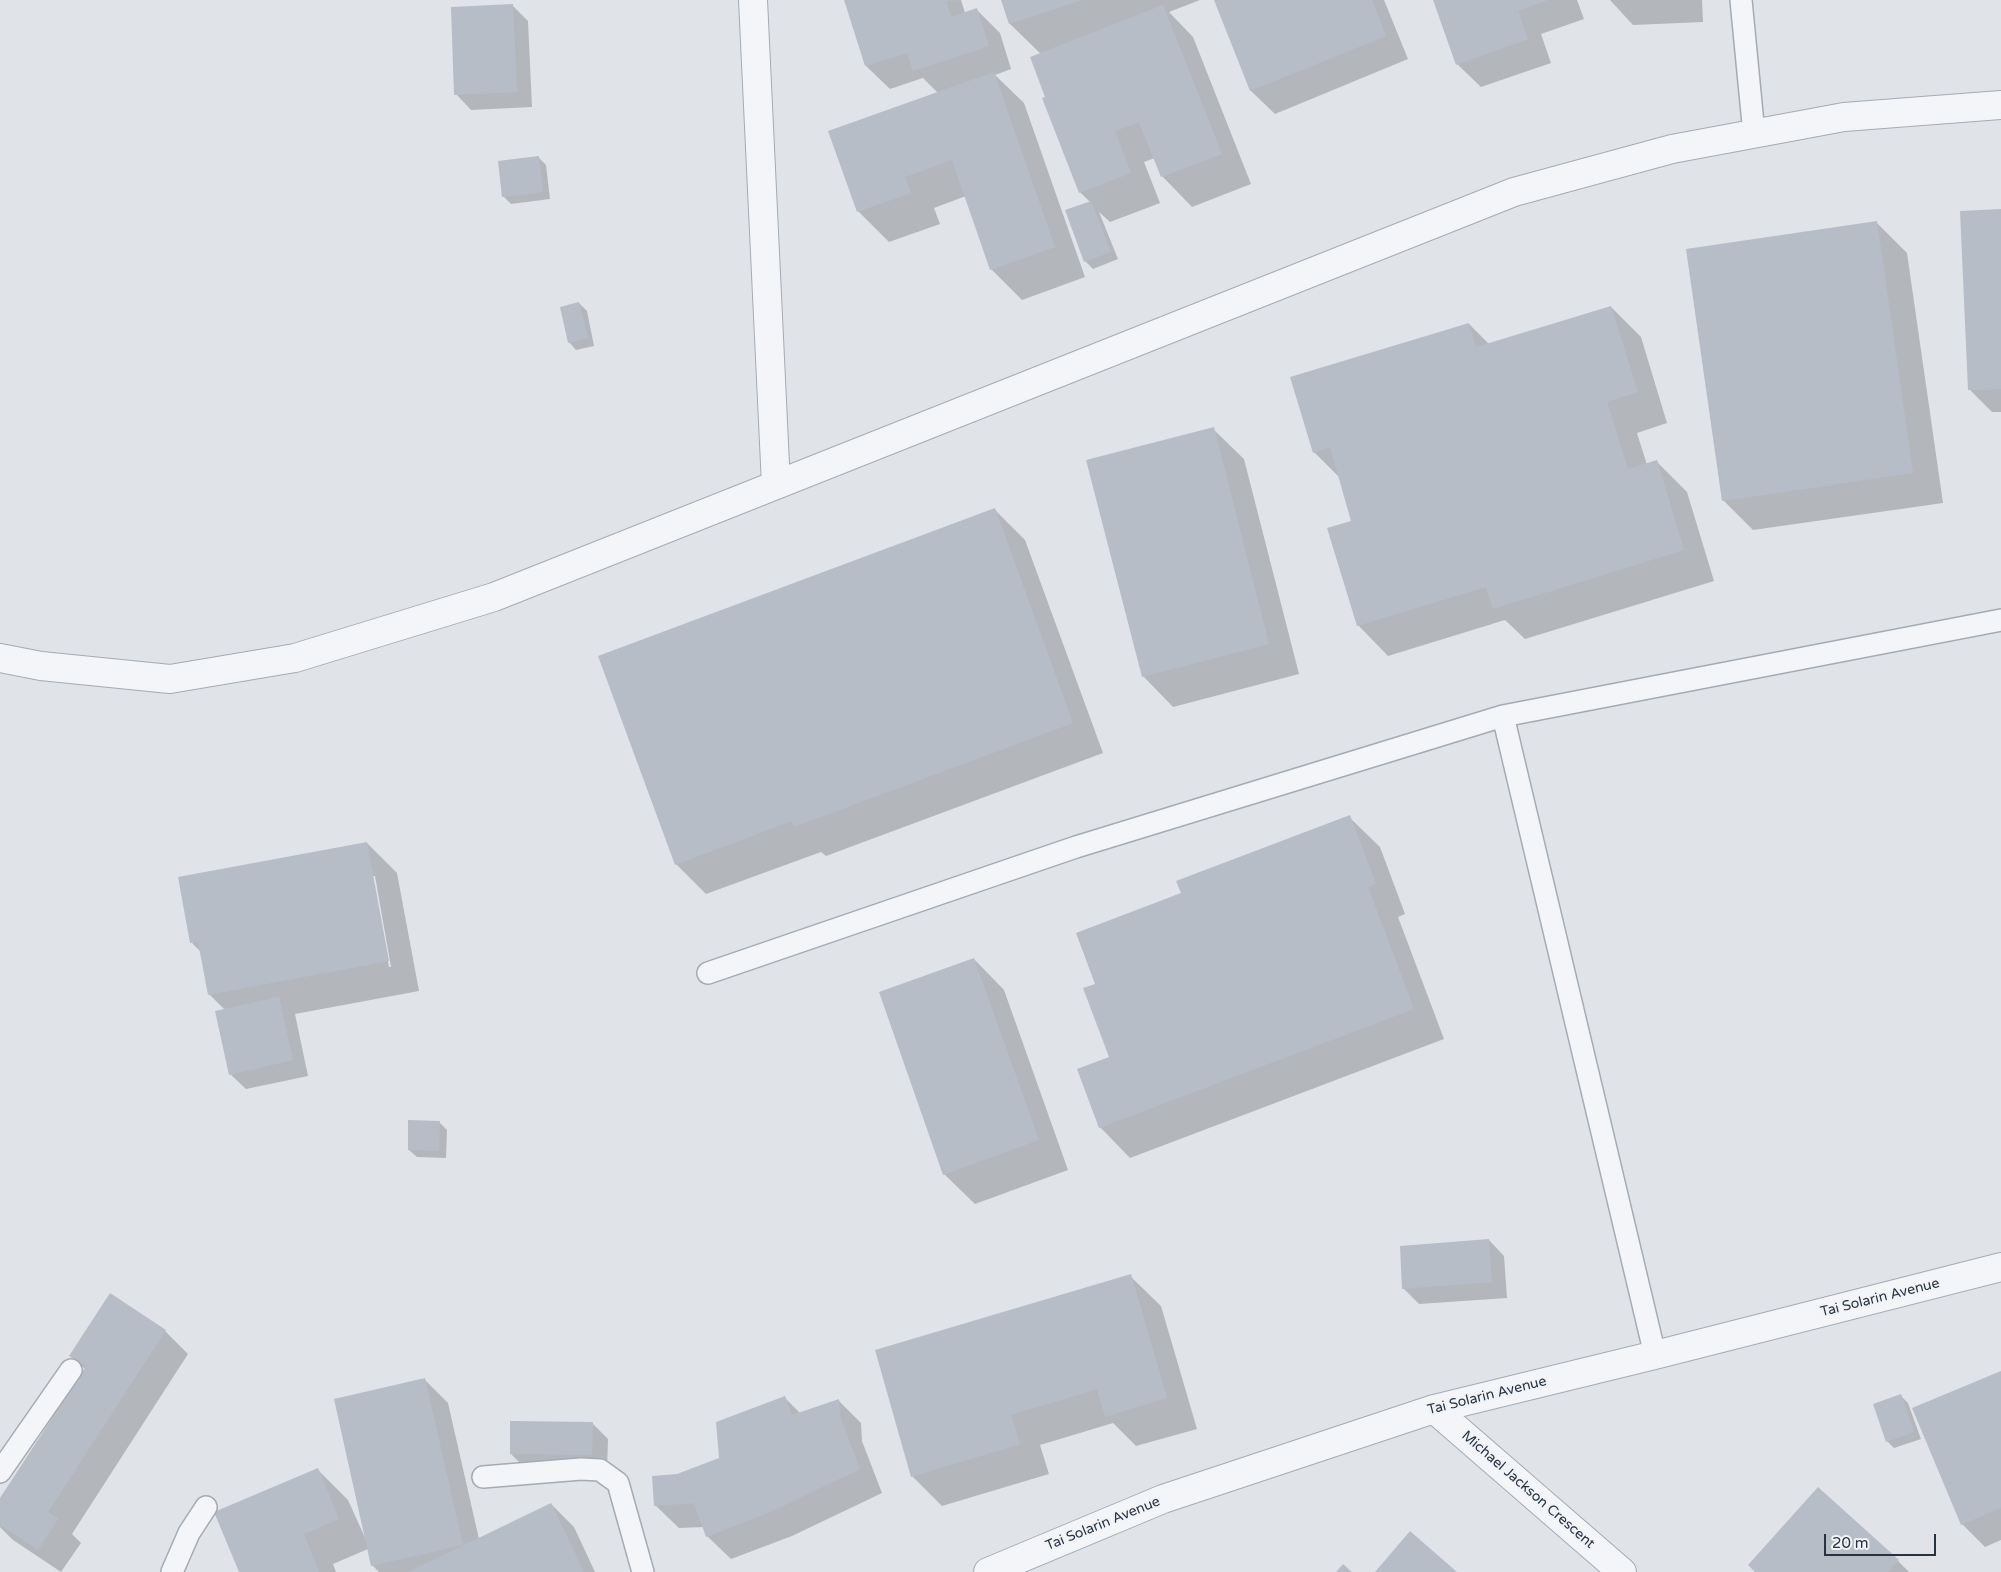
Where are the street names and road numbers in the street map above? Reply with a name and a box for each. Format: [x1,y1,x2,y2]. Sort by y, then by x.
street label: Tai Solarin Avenue [1819,1275,1941,1321]
street label: Tai Solarin Avenue [1426,1373,1548,1419]
street label: Michael Jackson Crescent [1458,1428,1598,1552]
street label: Tai Solarin Avenue [1043,1493,1163,1555]

